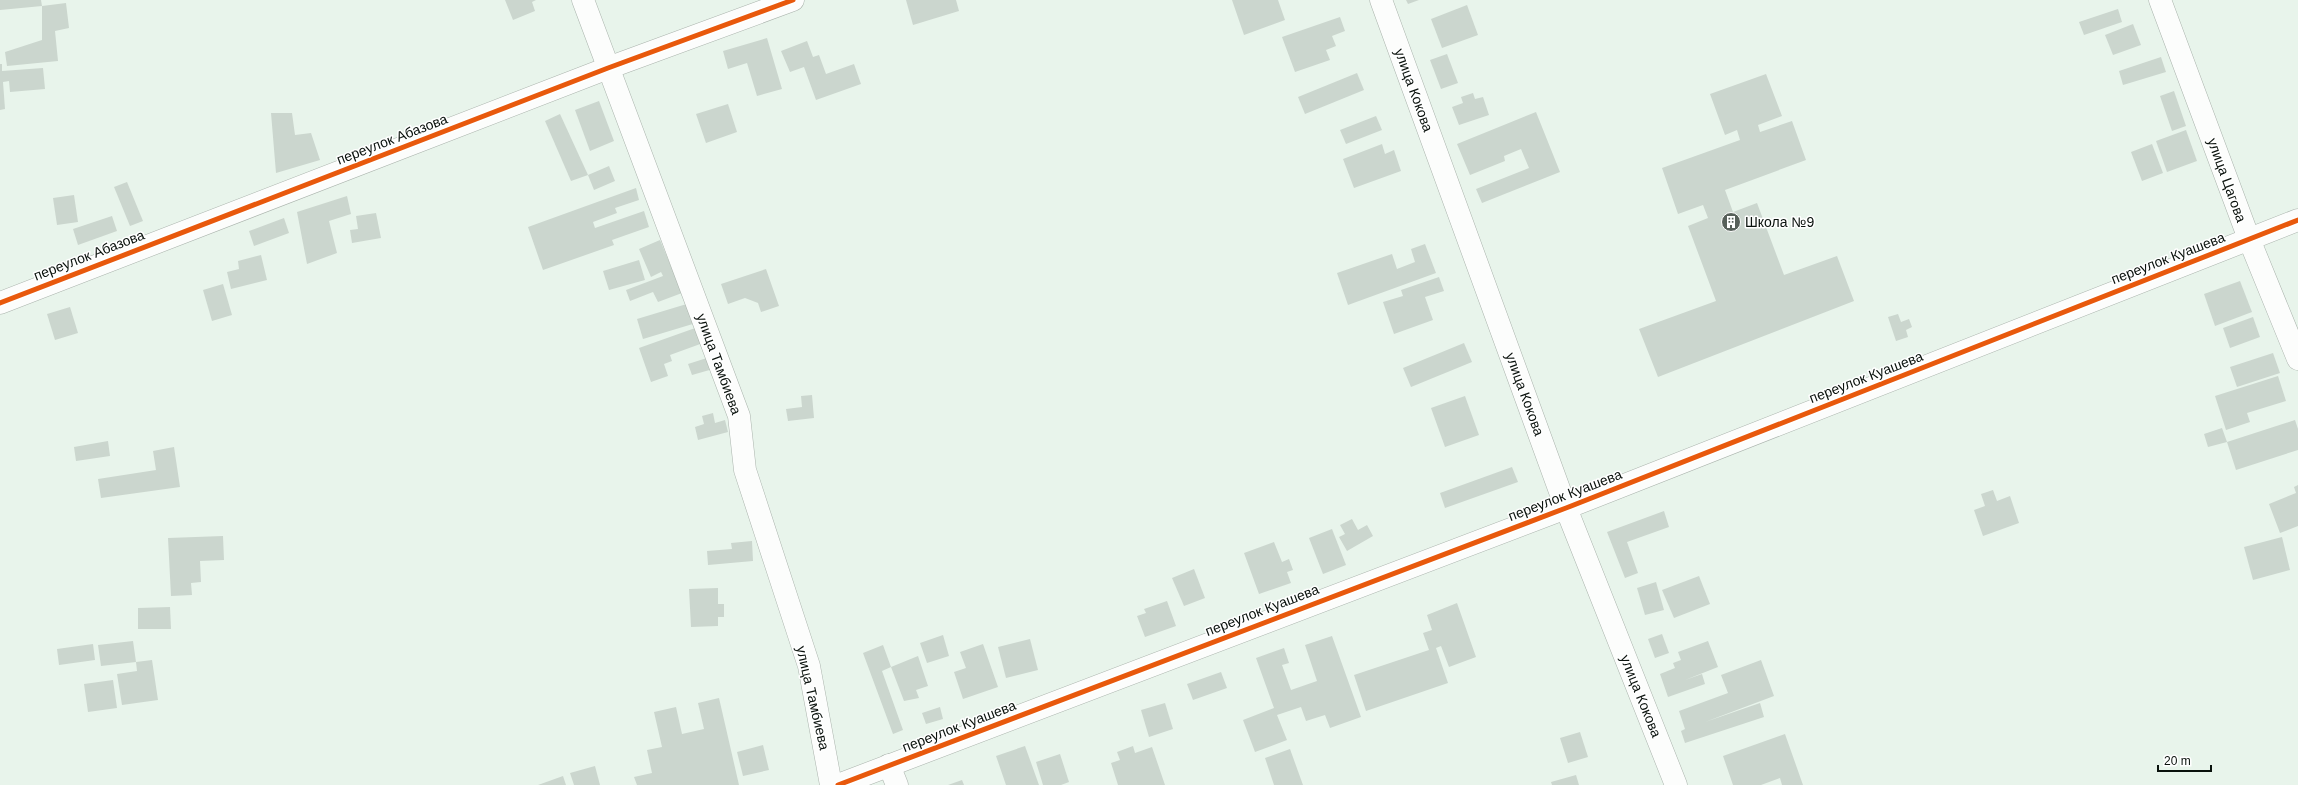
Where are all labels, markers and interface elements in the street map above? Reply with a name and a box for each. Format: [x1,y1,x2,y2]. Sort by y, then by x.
street label: улица Кокова [1392,46,1437,134]
street label: переулок Абазова [334,110,450,168]
street label: улица Цагова [2204,136,2250,225]
building icon: Школа №9 [1720,211,1742,233]
place label: Школа №9 [1745,214,1814,230]
street label: переулок Абазова [31,226,147,284]
street label: переулок Куашева [2109,229,2227,287]
street label: улица Тамбиева [693,311,745,417]
street label: переулок Куашева [1807,348,1925,406]
street label: улица Кокова [1503,350,1548,438]
street label: переулок Куашева [1506,466,1624,524]
street label: переулок Куашева [1203,581,1321,639]
street label: улица Тамбиева [793,644,833,752]
street label: улица Кокова [1617,652,1665,740]
street label: переулок Куашева [900,697,1018,755]
scale bar [2158,747,2211,773]
text: 20 m [2164,754,2191,768]

